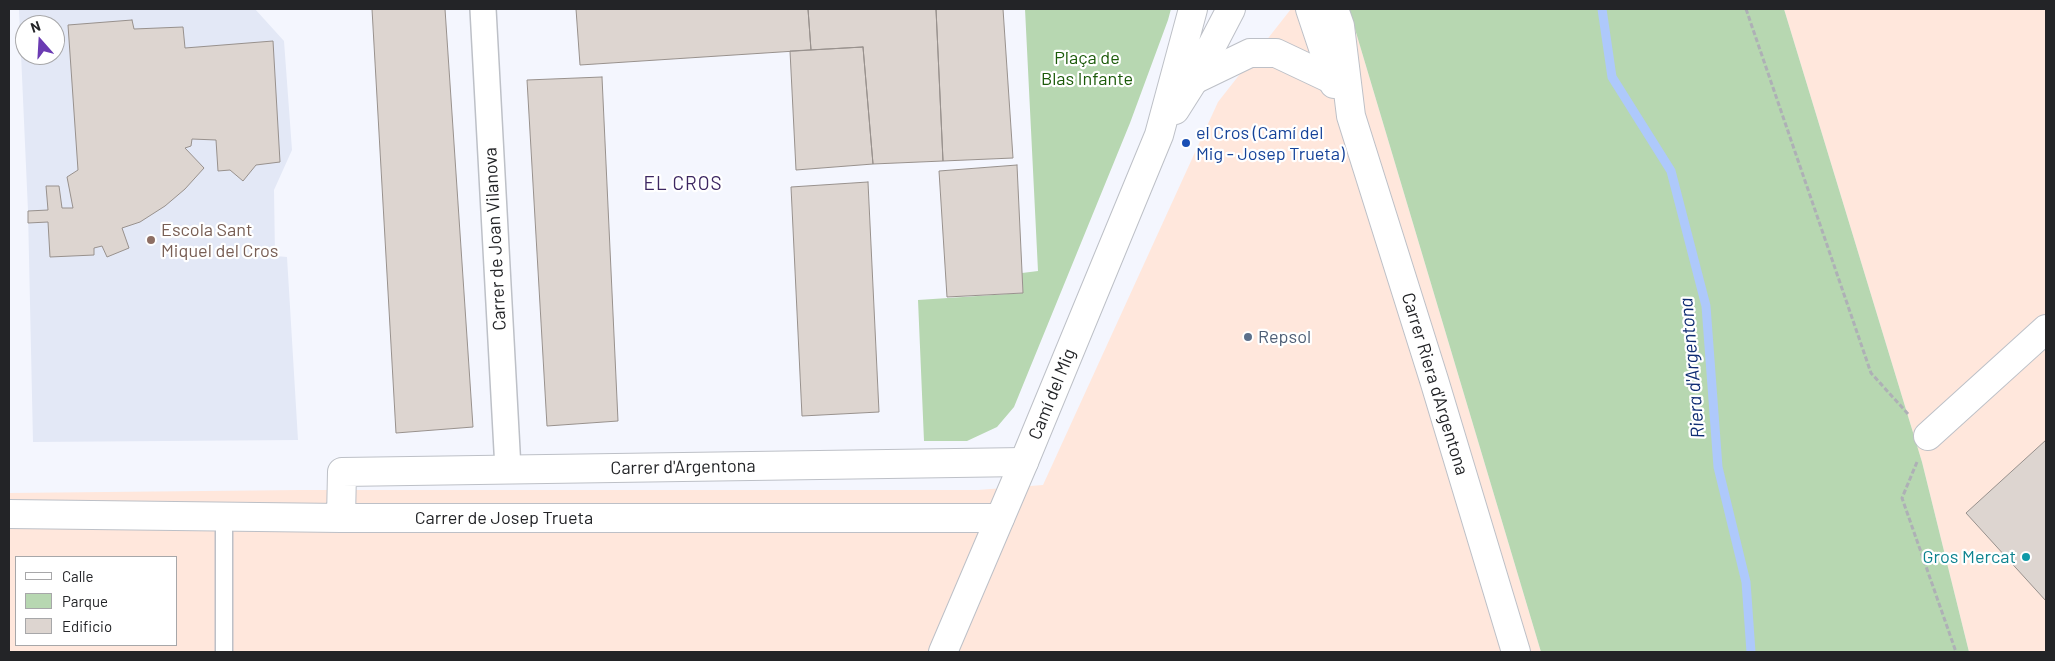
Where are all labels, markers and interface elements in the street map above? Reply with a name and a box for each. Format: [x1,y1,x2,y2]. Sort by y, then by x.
north arrow [15,15,65,65]
text: N [28,17,42,36]
park label: Plaça de Blas Infante [1041,47,1133,90]
place label: el Cros (Camí del Mig - Josep Trueta) [1196,122,1345,164]
marker: el Cros (Camí del Mig - Josep Trueta) [1180,137,1192,149]
street label: Carrer de Joan Vilanova [479,147,511,331]
district label: EL CROS [643,173,723,195]
place label: Escola Sant Miquel del Cros [161,219,278,262]
marker: Escola Sant Miquel del Cros [145,234,157,246]
street label: Carrer Riera d'Argentona [1397,290,1473,478]
water label: Riera d'Argentona [1674,297,1710,439]
place label: Repsol [1258,326,1311,348]
marker: Repsol [1242,331,1254,343]
street label: Camí del Mig [1024,345,1080,443]
street label: Carrer d'Argentona [610,455,756,479]
street label: Carrer de Josep Trueta [415,507,593,529]
place label: Gros Mercat [1922,546,2016,568]
marker: Gros Mercat [2020,551,2032,563]
legend [15,556,178,646]
text: Calle [62,567,94,585]
text: Parque [62,592,108,610]
text: Edificio [62,617,112,635]

